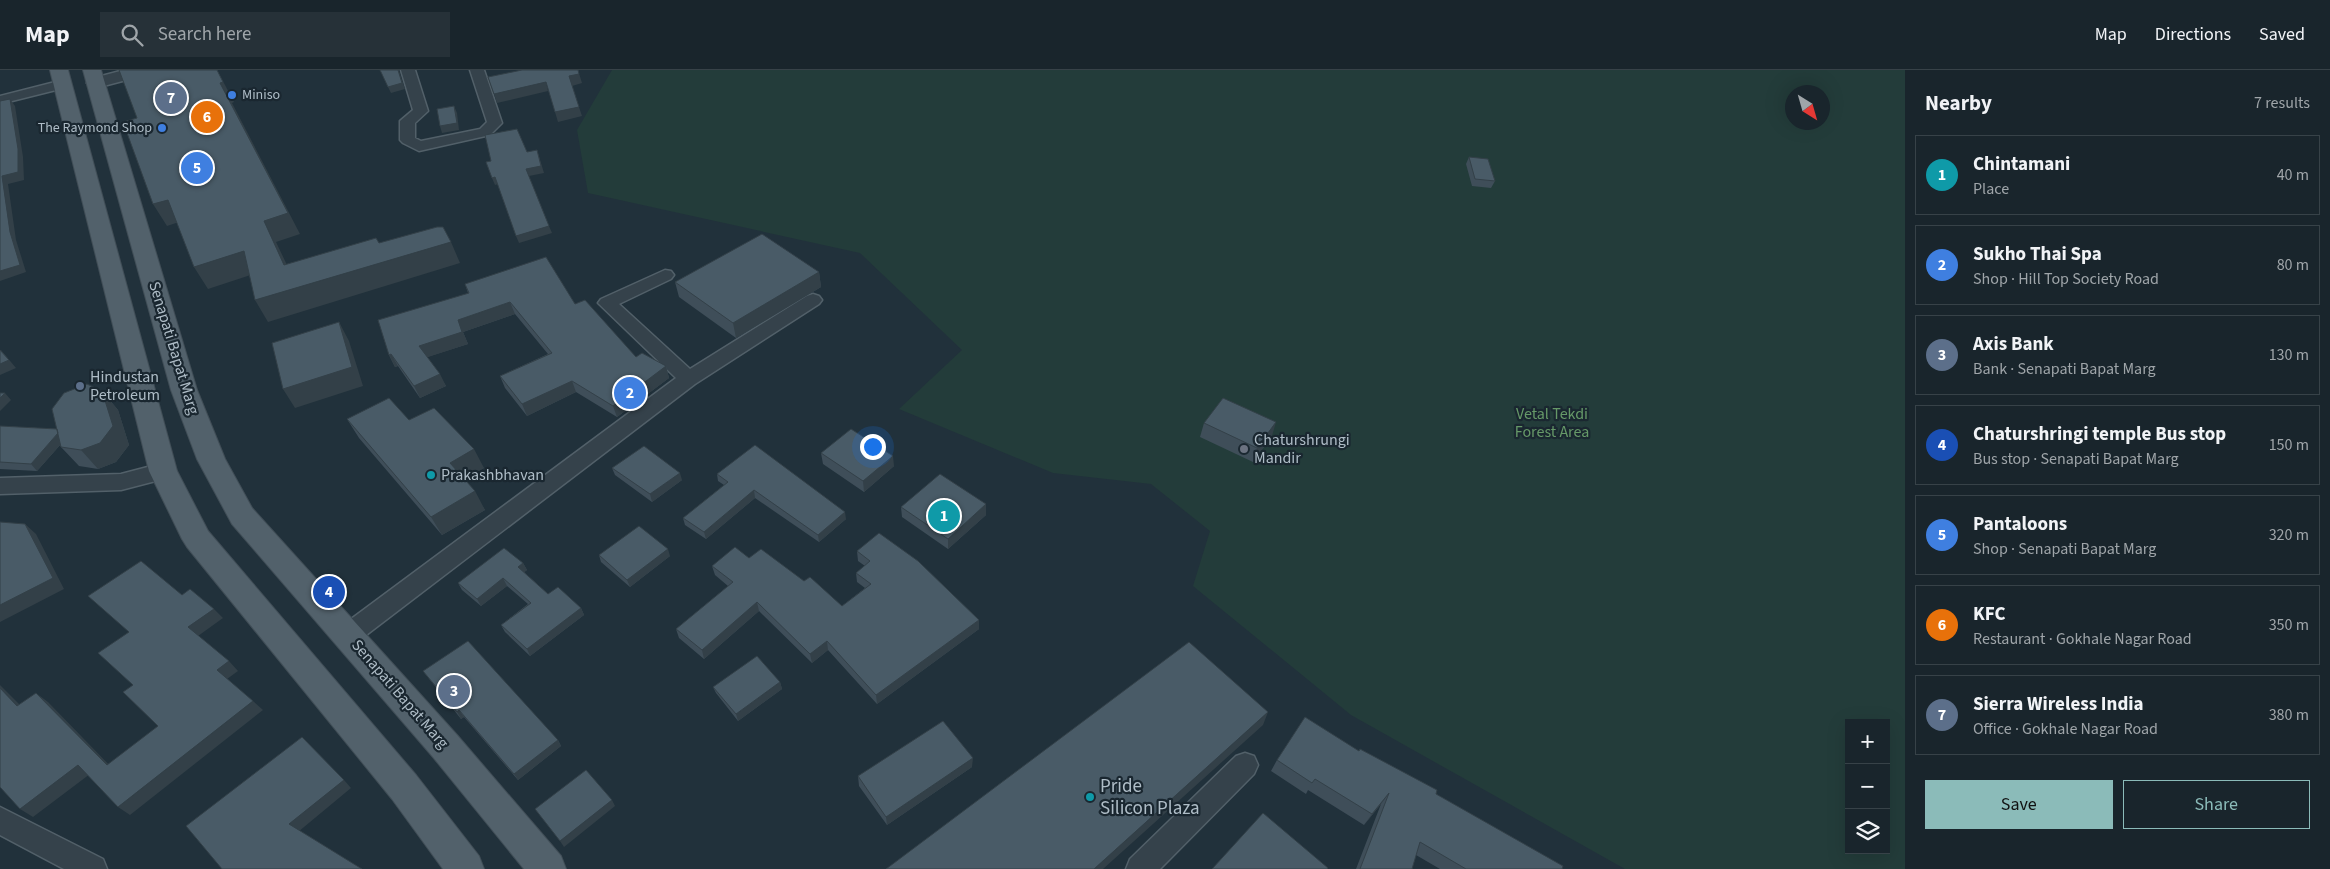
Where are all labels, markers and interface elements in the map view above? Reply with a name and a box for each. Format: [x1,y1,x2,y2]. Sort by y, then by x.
search box [100,12,450,57]
text: Map [25,17,70,52]
icon: search [118,21,146,49]
text: Search here [158,21,251,48]
text: Map [2095,22,2127,47]
text: Directions [2155,22,2231,47]
text: Saved [2259,22,2305,47]
pin: 7 [155,79,187,117]
place label: Miniso [242,85,280,105]
north arrow [1785,85,1830,130]
text: Nearby [1925,88,1992,118]
marker: Miniso [226,89,238,101]
text: 7 results [2254,92,2310,114]
pin: 6 [191,98,223,136]
place label: The Raymond Shop [38,118,152,138]
marker: The Raymond Shop [156,122,168,134]
pin: 5 [181,149,213,187]
text: Chintamani [1973,151,2070,178]
text: 1 [1938,164,1946,186]
text: 40 m [2277,164,2309,186]
text: Place [1973,178,2009,200]
text: Sukho Thai Spa [1973,241,2102,268]
text: 2 [1938,254,1946,276]
text: 80 m [2277,254,2309,276]
text: Shop · Hill Top Society Road [1973,268,2159,290]
street label: Senapati Bapat Marg [143,279,205,417]
text: Axis Bank [1973,331,2054,358]
text: 3 [1938,344,1946,366]
text: 130 m [2269,344,2309,366]
text: Bank · Senapati Bapat Marg [1973,358,2156,380]
place label: Hindustan Petroleum [90,366,160,406]
pin: 2 [614,374,646,412]
marker: Hindustan Petroleum [74,380,86,392]
park label: Vetal Tekdi Forest Area [1515,403,1589,443]
text: Chaturshringi temple Bus stop [1973,421,2226,448]
place label: Chaturshrungi Mandir [1254,429,1350,469]
your location [860,434,886,460]
text: 4 [1938,434,1946,456]
text: 150 m [2269,434,2309,456]
marker: Chaturshrungi Mandir [1238,443,1250,455]
text: Bus stop · Senapati Bapat Marg [1973,448,2179,470]
place label: Prakashbhavan [441,464,544,486]
marker: Prakashbhavan [425,469,437,481]
pin: 1 [928,497,960,535]
text: Pantaloons [1973,511,2067,538]
text: 5 [1938,524,1946,546]
text: 320 m [2269,524,2309,546]
text: Shop · Senapati Bapat Marg [1973,538,2156,560]
pin: 4 [313,573,345,611]
text: KFC [1973,601,2006,628]
text: 6 [1938,614,1946,636]
text: 350 m [2269,614,2309,636]
text: Restaurant · Gokhale Nagar Road [1973,628,2192,650]
street label: Senapati Bapat Marg [346,635,454,753]
pin: 3 [438,672,470,710]
text: Sierra Wireless India [1973,691,2144,718]
text: 7 [1938,704,1946,726]
text: 380 m [2269,704,2309,726]
text: Office · Gokhale Nagar Road [1973,718,2158,740]
map controls [1845,719,1890,854]
button: + [1845,719,1890,764]
button: − [1845,764,1890,809]
place label: Pride Silicon Plaza [1100,773,1200,822]
button: Save [1925,780,2113,829]
button: Share [2123,780,2310,829]
marker: Pride Silicon Plaza [1084,791,1096,803]
button: layers [1845,809,1890,854]

